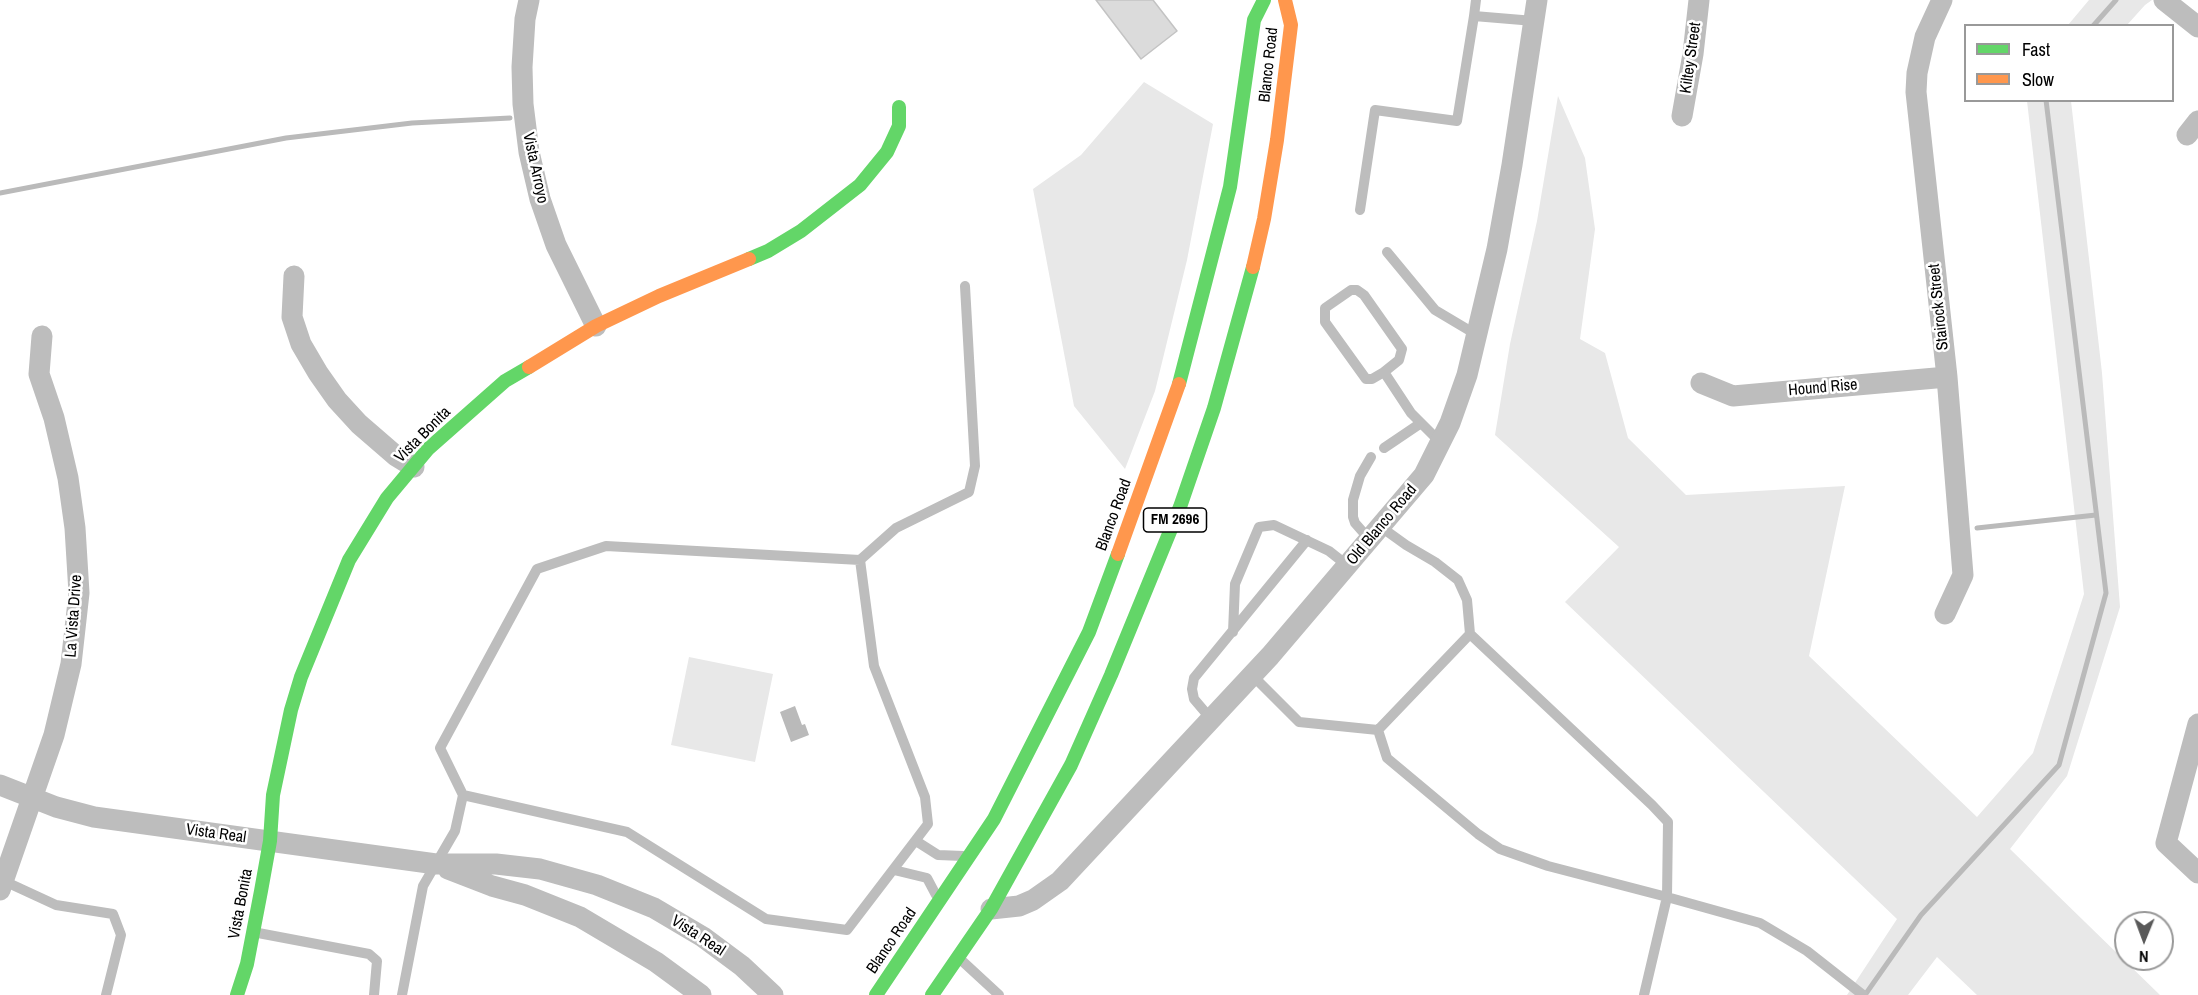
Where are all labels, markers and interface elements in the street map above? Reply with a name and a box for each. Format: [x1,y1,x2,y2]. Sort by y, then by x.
street label: Kiltey Street [1677,21,1705,95]
legend [1964,24,2174,102]
street label: Blanco Road [1256,27,1282,103]
text: Fast [2022,37,2050,62]
text: Slow [2022,67,2054,92]
street label: Vista Arroyo [518,131,552,205]
street label: Stairock Street [1925,263,1953,351]
street label: Hound Rise [1788,375,1858,401]
street label: Vista Bonita [391,403,455,467]
street label: Blanco Road [1092,476,1136,554]
street label: Old Blanco Road [1343,481,1421,569]
road number: FM 2696 [1144,508,1206,532]
street label: La Vista Drive [62,574,86,658]
street label: Vista Real [185,820,247,848]
street label: Vista Bonita [225,867,257,941]
street label: Blanco Road [863,904,921,978]
north arrow [2114,911,2174,971]
street label: Vista Real [667,912,729,960]
text: N [2139,946,2149,968]

